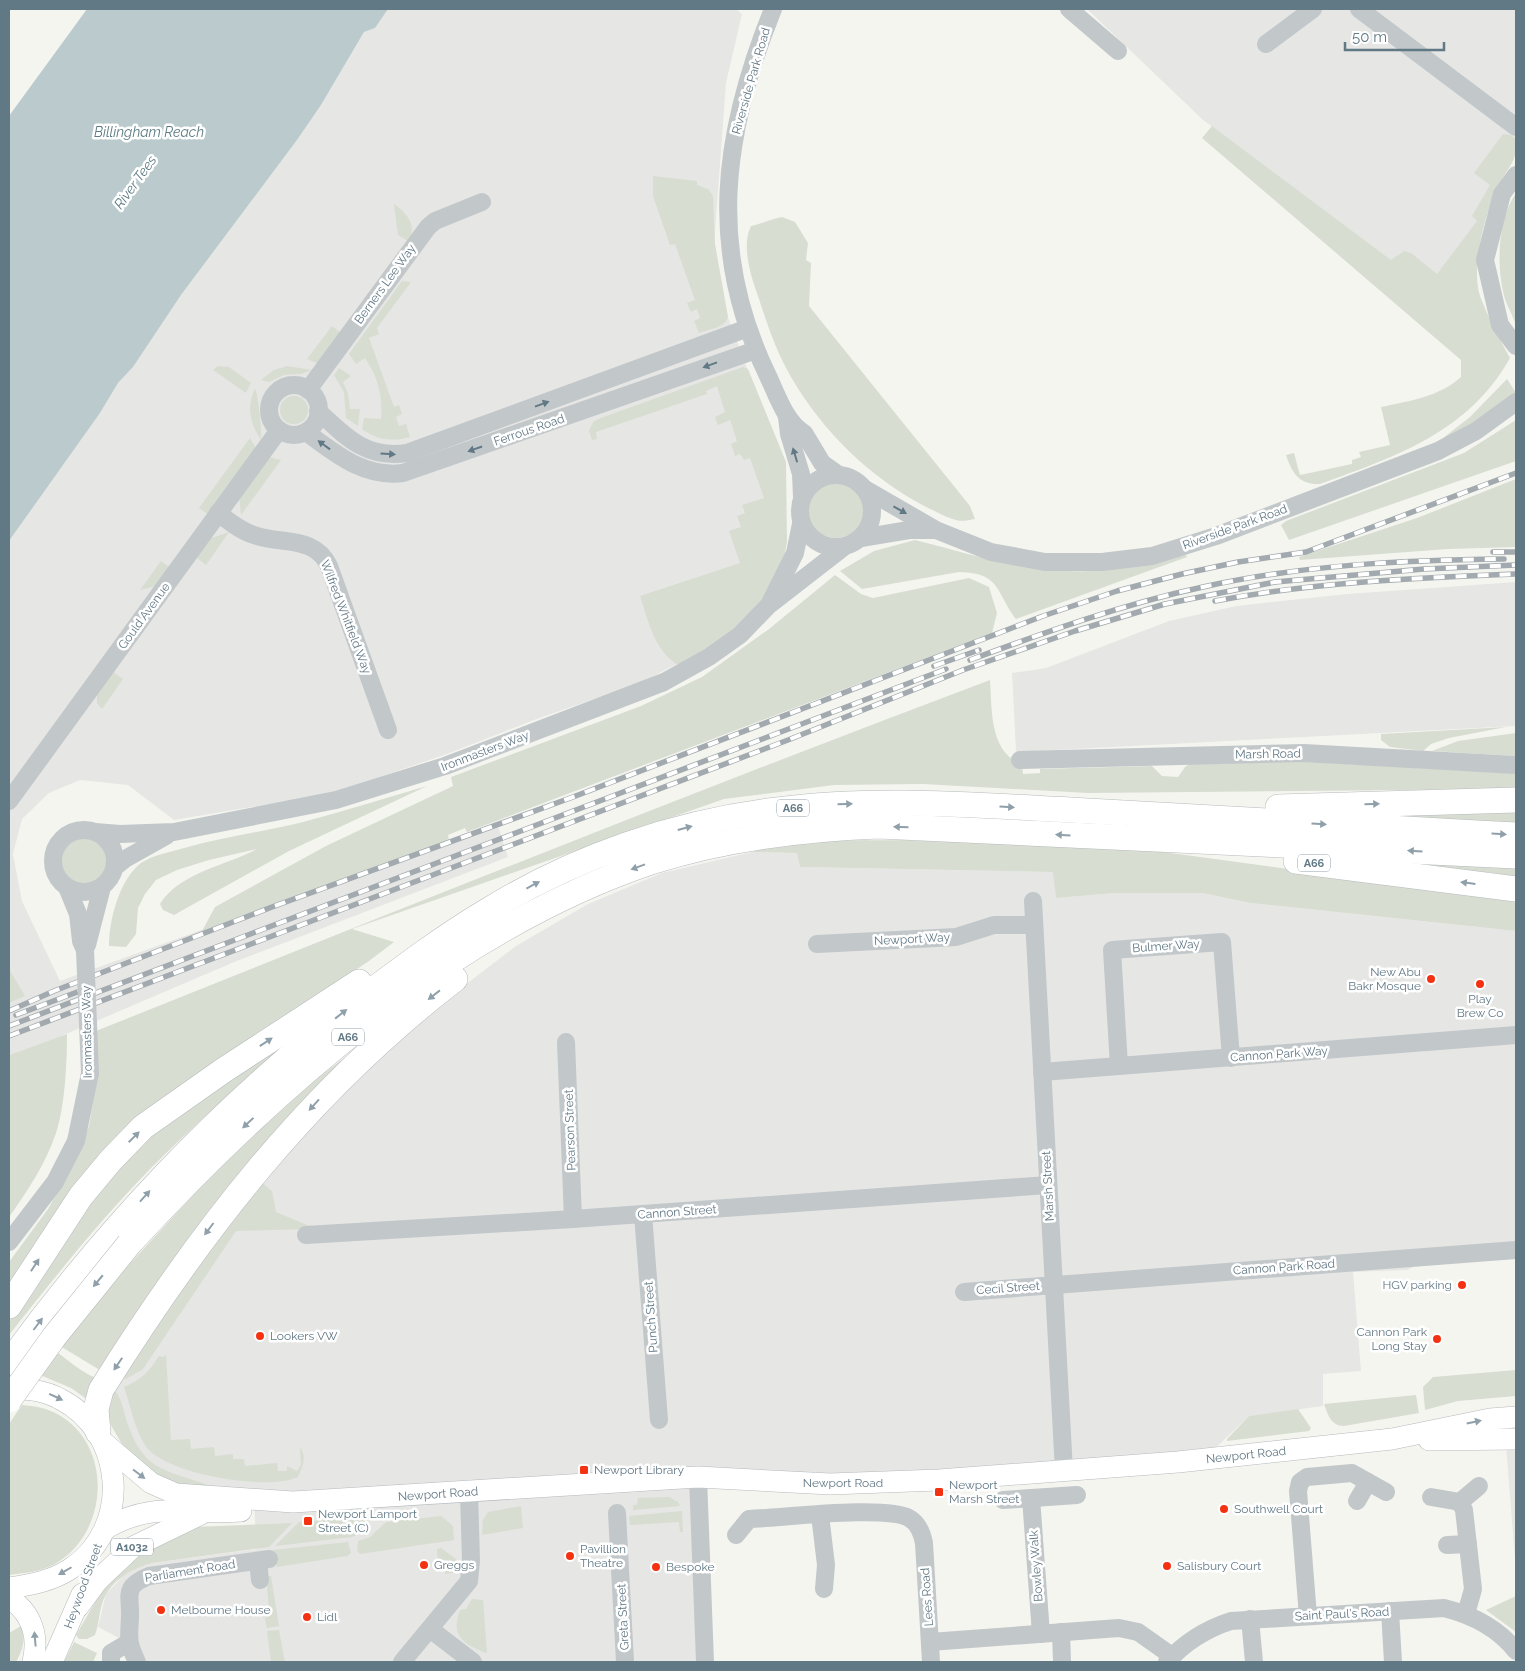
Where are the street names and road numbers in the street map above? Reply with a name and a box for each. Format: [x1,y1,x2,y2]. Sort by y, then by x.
street label: Riverside Park Road [729,26,773,136]
street label: Berners Lee Way [351,241,419,326]
street label: Ferrous Road [492,411,566,449]
street label: Riverside Park Road [1181,502,1289,552]
street label: Wilfred Whitfield Way [318,558,374,676]
street label: Gould Avenue [115,580,173,652]
street label: Ironmasters Way [439,728,531,774]
street label: Marsh Road [1235,746,1301,762]
road number: A66 [777,800,809,816]
road number: A66 [1298,854,1330,871]
street label: Newport Way [874,930,951,948]
street label: Bulmer Way [1132,937,1201,955]
street label: Ironmasters Way [79,985,95,1079]
road number: A66 [332,1028,364,1046]
street label: Cannon Park Way [1230,1044,1329,1064]
street label: Pearson Street [562,1089,578,1171]
street label: Marsh Street [1039,1151,1057,1221]
street label: Cannon Street [637,1202,717,1222]
street label: Cannon Park Road [1232,1256,1336,1278]
street label: Cecil Street [976,1279,1040,1297]
street label: Punch Street [642,1281,660,1353]
street label: Newport Road [1205,1444,1287,1466]
street label: Newport Road [803,1476,883,1490]
street label: Newport Road [397,1484,479,1504]
street label: Bowley Walk [1026,1529,1045,1602]
road number: A1032 [111,1538,153,1555]
street label: Heywood Street [61,1541,105,1631]
street label: Parliament Road [144,1557,236,1585]
street label: Lees Road [918,1567,936,1627]
street label: Greta Street [614,1583,632,1651]
street label: Saint Paul's Road [1294,1605,1390,1623]

